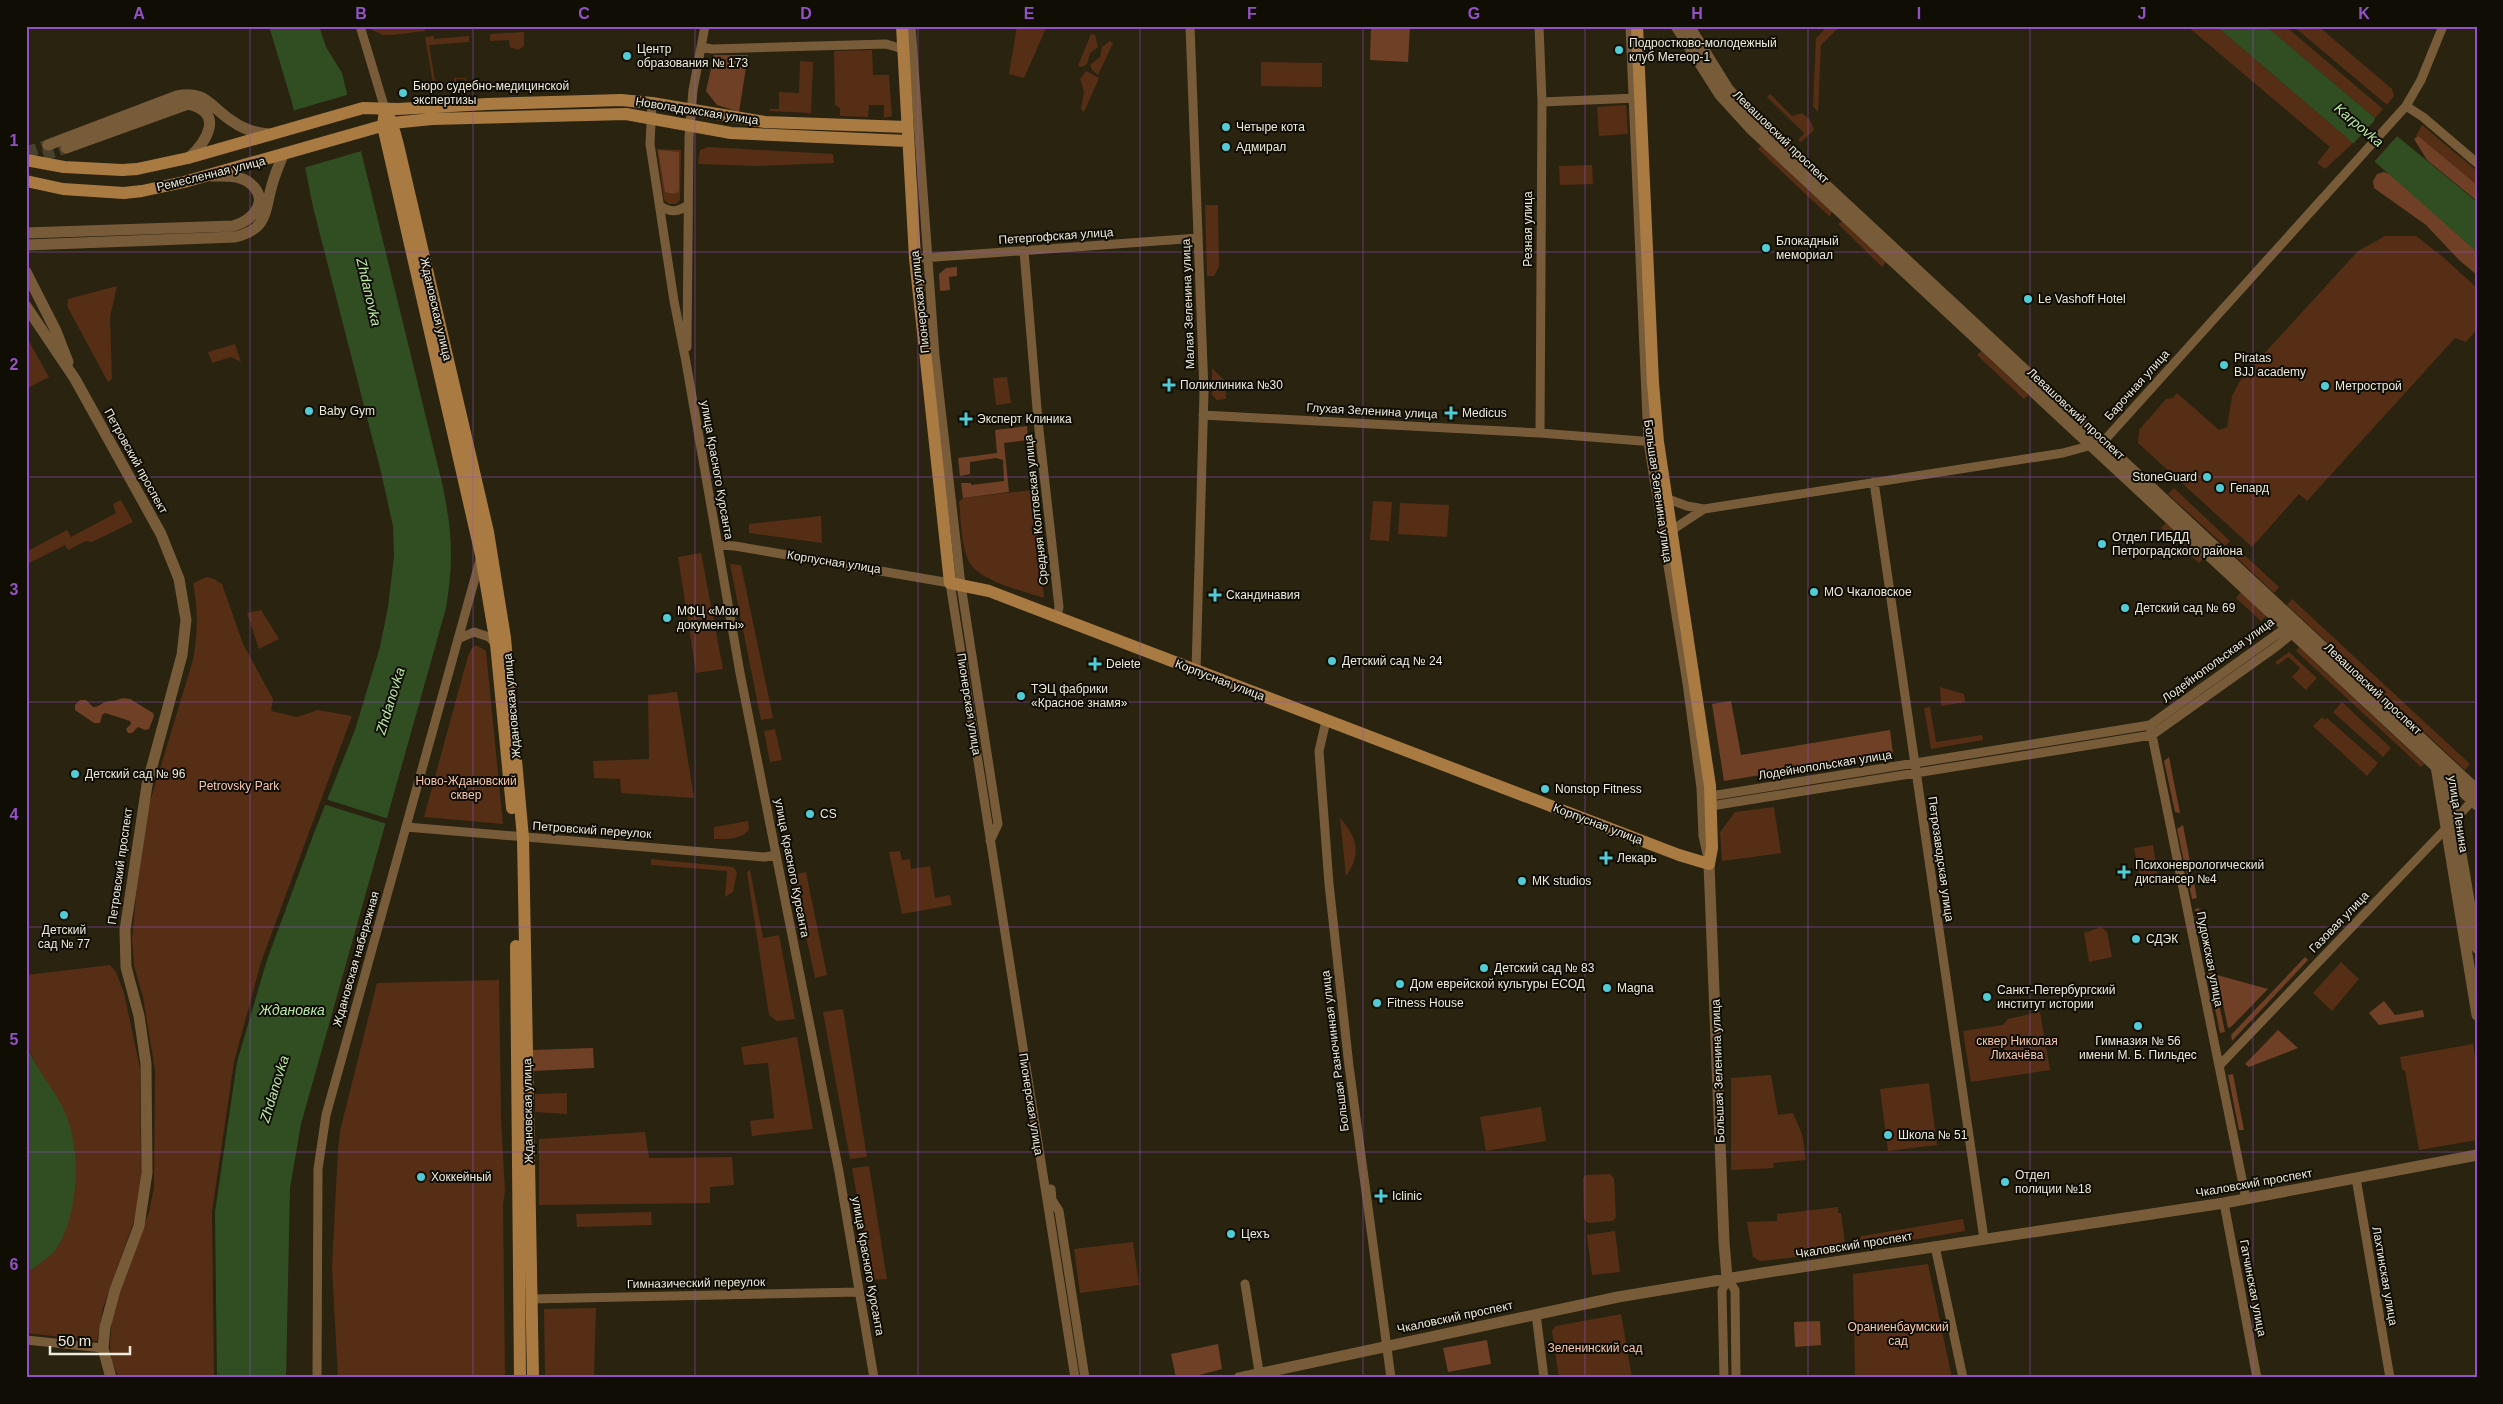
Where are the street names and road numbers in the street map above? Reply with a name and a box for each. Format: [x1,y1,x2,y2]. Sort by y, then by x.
street label: Левашовский проспект [1730,88,1832,187]
street label: Новоладожская улица [635,94,760,128]
street label: Ремесленная улица [155,154,267,194]
street label: Резная улица [1521,191,1535,267]
street label: Петергофская улица [998,225,1114,247]
street label: Малая Зеленина улица [1179,238,1197,369]
street label: Пионерская улица [908,250,932,354]
street label: Ждановская улица [417,256,455,362]
street label: Барочная улица [2102,347,2173,423]
street label: Левашовский проспект [2024,365,2128,463]
street label: улица Красного Курсанта [698,399,736,541]
street label: Глухая Зеленина улица [1306,401,1438,421]
street label: Петровский проспект [101,406,171,516]
street label: Большая Зеленина улица [1641,419,1675,564]
street label: Средняя Колтовская улица [1021,434,1051,586]
street label: Корпусная улица [786,548,882,576]
street label: Лодейнопольская улица [2159,614,2277,705]
street label: Левашовский проспект [2321,640,2425,738]
street label: Пионерская улица [954,652,984,756]
street label: Ждановская улица [500,653,524,759]
street label: Корпусная улица [1173,656,1267,704]
street label: Лодейнопольская улица [1757,747,1893,782]
street label: улица Ленина [2445,775,2471,854]
street label: Петрозаводская улица [1925,795,1957,923]
street label: улица Красного Курсанта [772,797,812,939]
street label: Корпусная улица [1551,800,1645,848]
street label: Петровский проспект [105,806,135,925]
street label: Петровский переулок [532,819,653,841]
street label: Газовая улица [2306,888,2372,956]
street label: Ждановская набережная [330,890,382,1028]
street label: Пудожская улица [2194,910,2226,1008]
street label: Большая Разночинная улица [1318,969,1352,1132]
street label: Большая Зеленина улица [1708,999,1728,1143]
street label: Пионерская улица [1016,1052,1046,1156]
street label: Ждановская улица [520,1058,536,1164]
street label: Чкаловский проспект [2195,1166,2314,1200]
street label: улица Красного Курсанта [849,1195,887,1337]
street label: Лахтинская улица [2369,1225,2401,1327]
street label: Чкаловский проспект [1795,1229,1914,1261]
street label: Гатчинская улица [2237,1238,2269,1338]
street label: Гимназический переулок [627,1275,766,1291]
street label: Чкаловский проспект [1396,1298,1515,1336]

